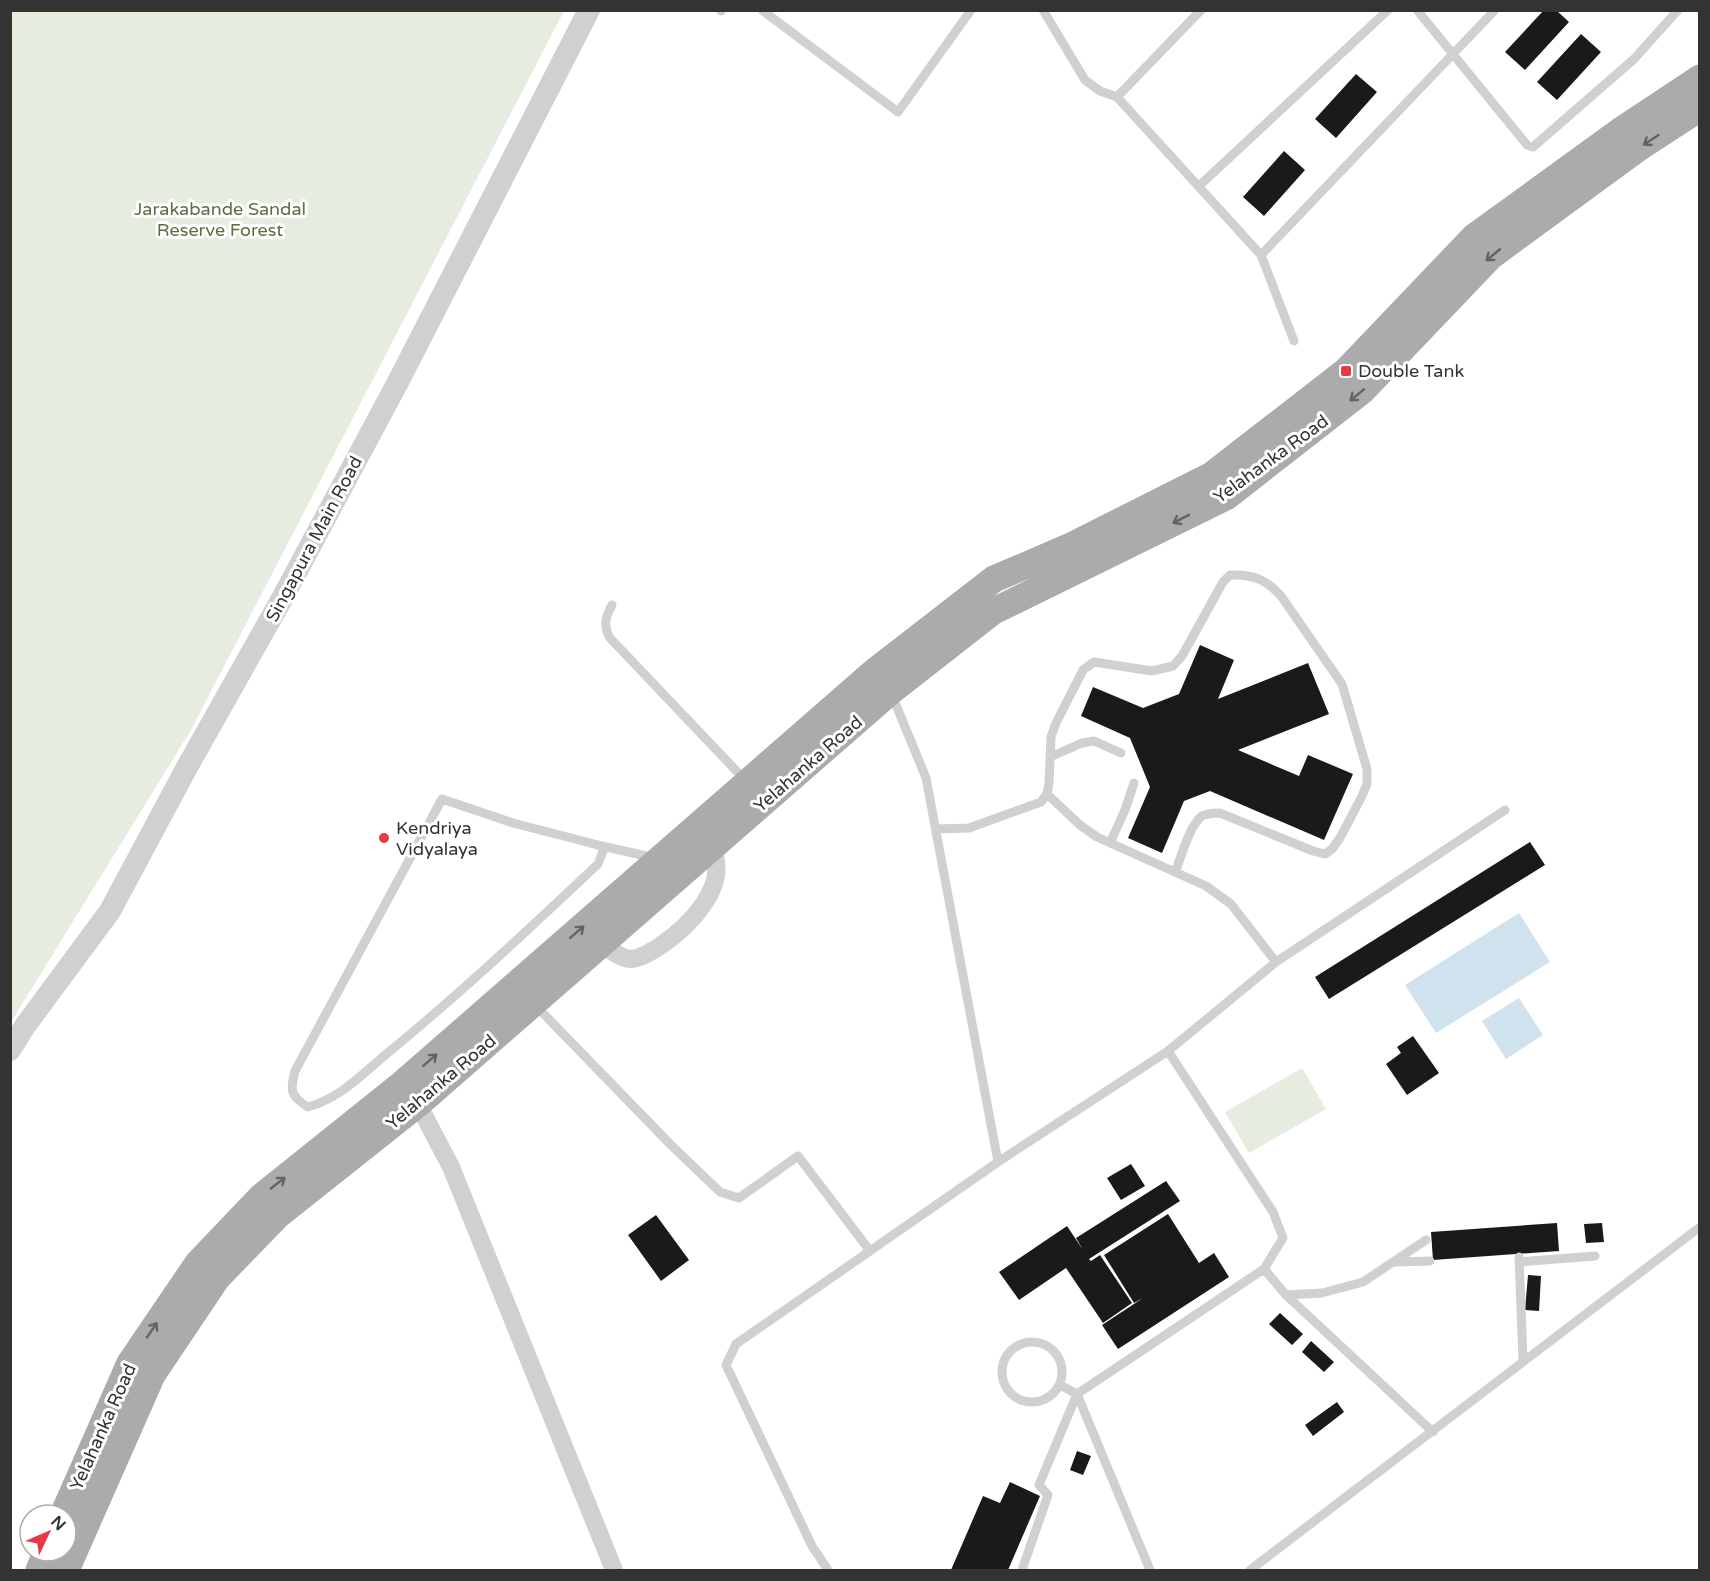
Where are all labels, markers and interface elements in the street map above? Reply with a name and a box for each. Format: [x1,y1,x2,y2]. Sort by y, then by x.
one-way arrow [1642,134,1659,147]
park label: Jarakabande Sandal Reserve Forest [134,198,306,241]
one-way arrow [1485,249,1501,262]
place label: Double Tank [1358,360,1464,382]
marker: Double Tank [1339,364,1353,378]
one-way arrow [1349,388,1365,401]
street label: Yelahanka Road [1209,410,1333,508]
street label: Singapura Main Road [261,452,367,626]
one-way arrow [1173,514,1191,525]
street label: Yelahanka Road [749,711,867,817]
place label: Kendriya Vidyalaya [396,817,478,860]
marker: Kendriya Vidyalaya [377,831,391,845]
one-way arrow [569,925,584,939]
street label: Yelahanka Road [382,1030,500,1134]
one-way arrow [422,1053,437,1067]
one-way arrow [270,1177,286,1190]
one-way arrow [146,1323,158,1339]
street label: Yelahanka Road [65,1360,141,1494]
north arrow [18,1503,78,1563]
text: N [46,1512,70,1535]

